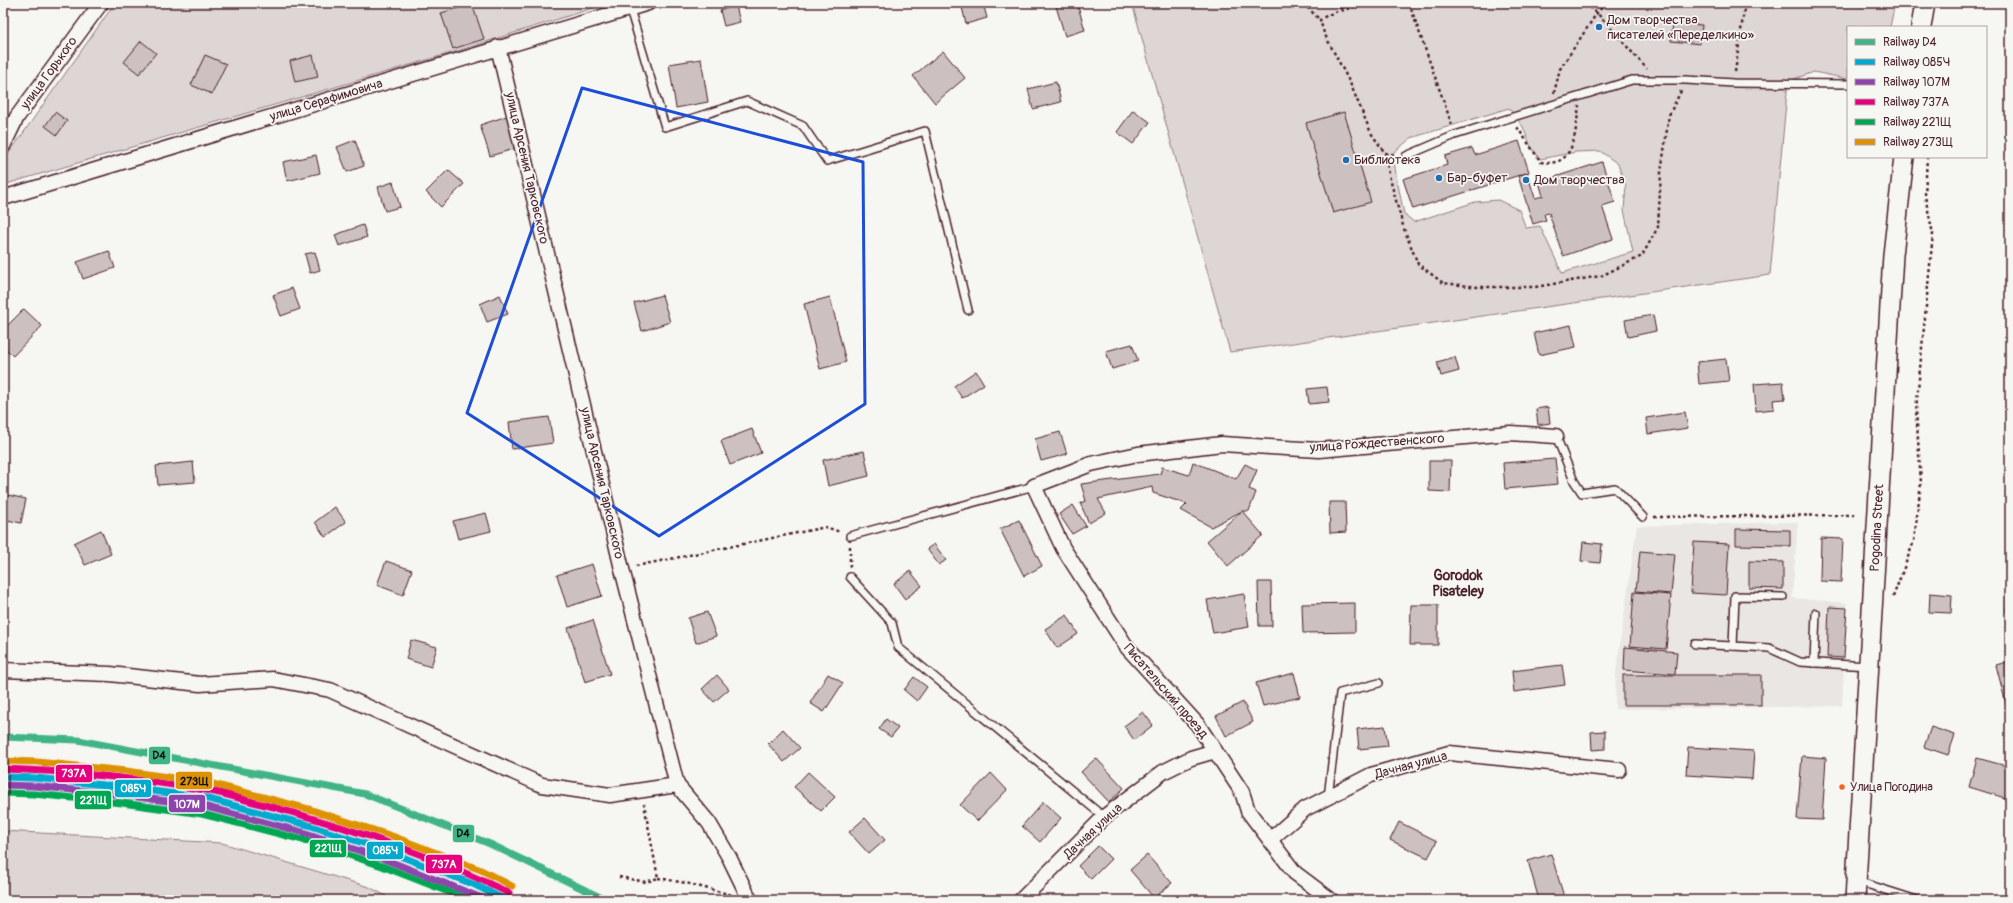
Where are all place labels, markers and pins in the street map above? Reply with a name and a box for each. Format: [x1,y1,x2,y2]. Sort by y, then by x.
place label: Дом творчества писателей «Переделкино» [1606,12,1755,43]
marker: Дом творчества писателей «Переделкино» [1594,22,1604,32]
place label: Библиотека [1354,152,1420,168]
marker: Библиотека [1341,155,1351,165]
place label: Бар-буфет [1447,170,1508,186]
place label: Дом творчества [1533,172,1624,188]
marker: Бар-буфет [1434,173,1444,183]
marker: Дом творчества [1521,175,1531,185]
place label: Улица Погодина [1850,780,1933,795]
marker: Улица Погодина [1837,782,1847,792]

